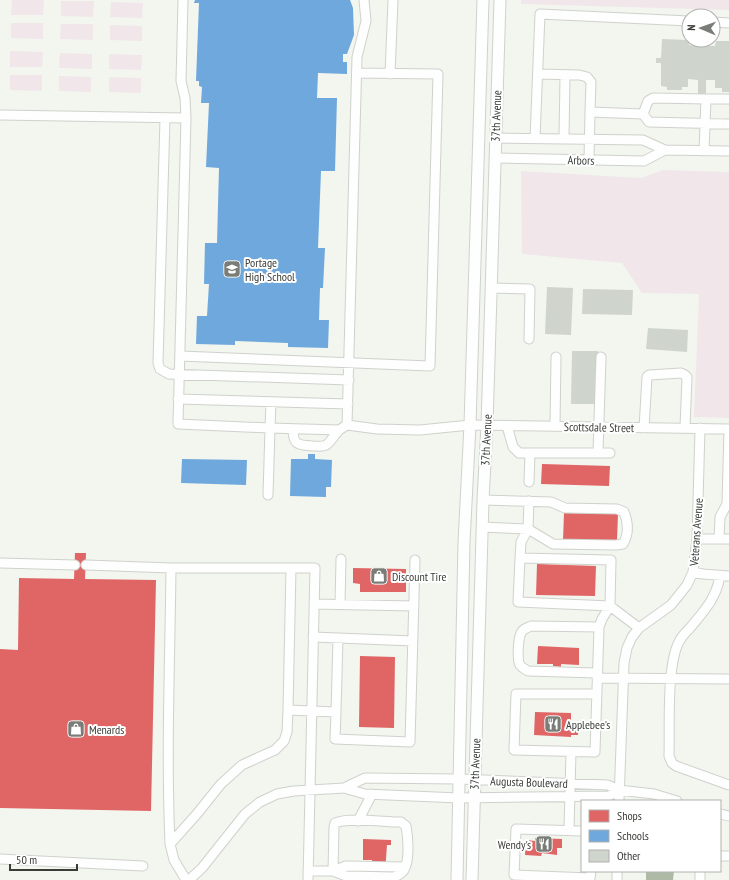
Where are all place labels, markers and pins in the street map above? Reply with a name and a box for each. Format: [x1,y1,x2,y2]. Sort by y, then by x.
place label: Portage High School [245,255,295,284]
school or university icon: Portage High School [222,259,242,279]
shop icon: Discount Tire [369,566,389,586]
place label: Discount Tire [392,569,446,584]
restaurant icon: Applebee's [543,714,563,734]
place label: Applebee's [566,717,610,732]
shop icon: Menards [66,719,86,739]
place label: Menards [89,722,124,737]
restaurant icon: Wendy's [534,834,554,854]
place label: Wendy's [498,837,531,852]

